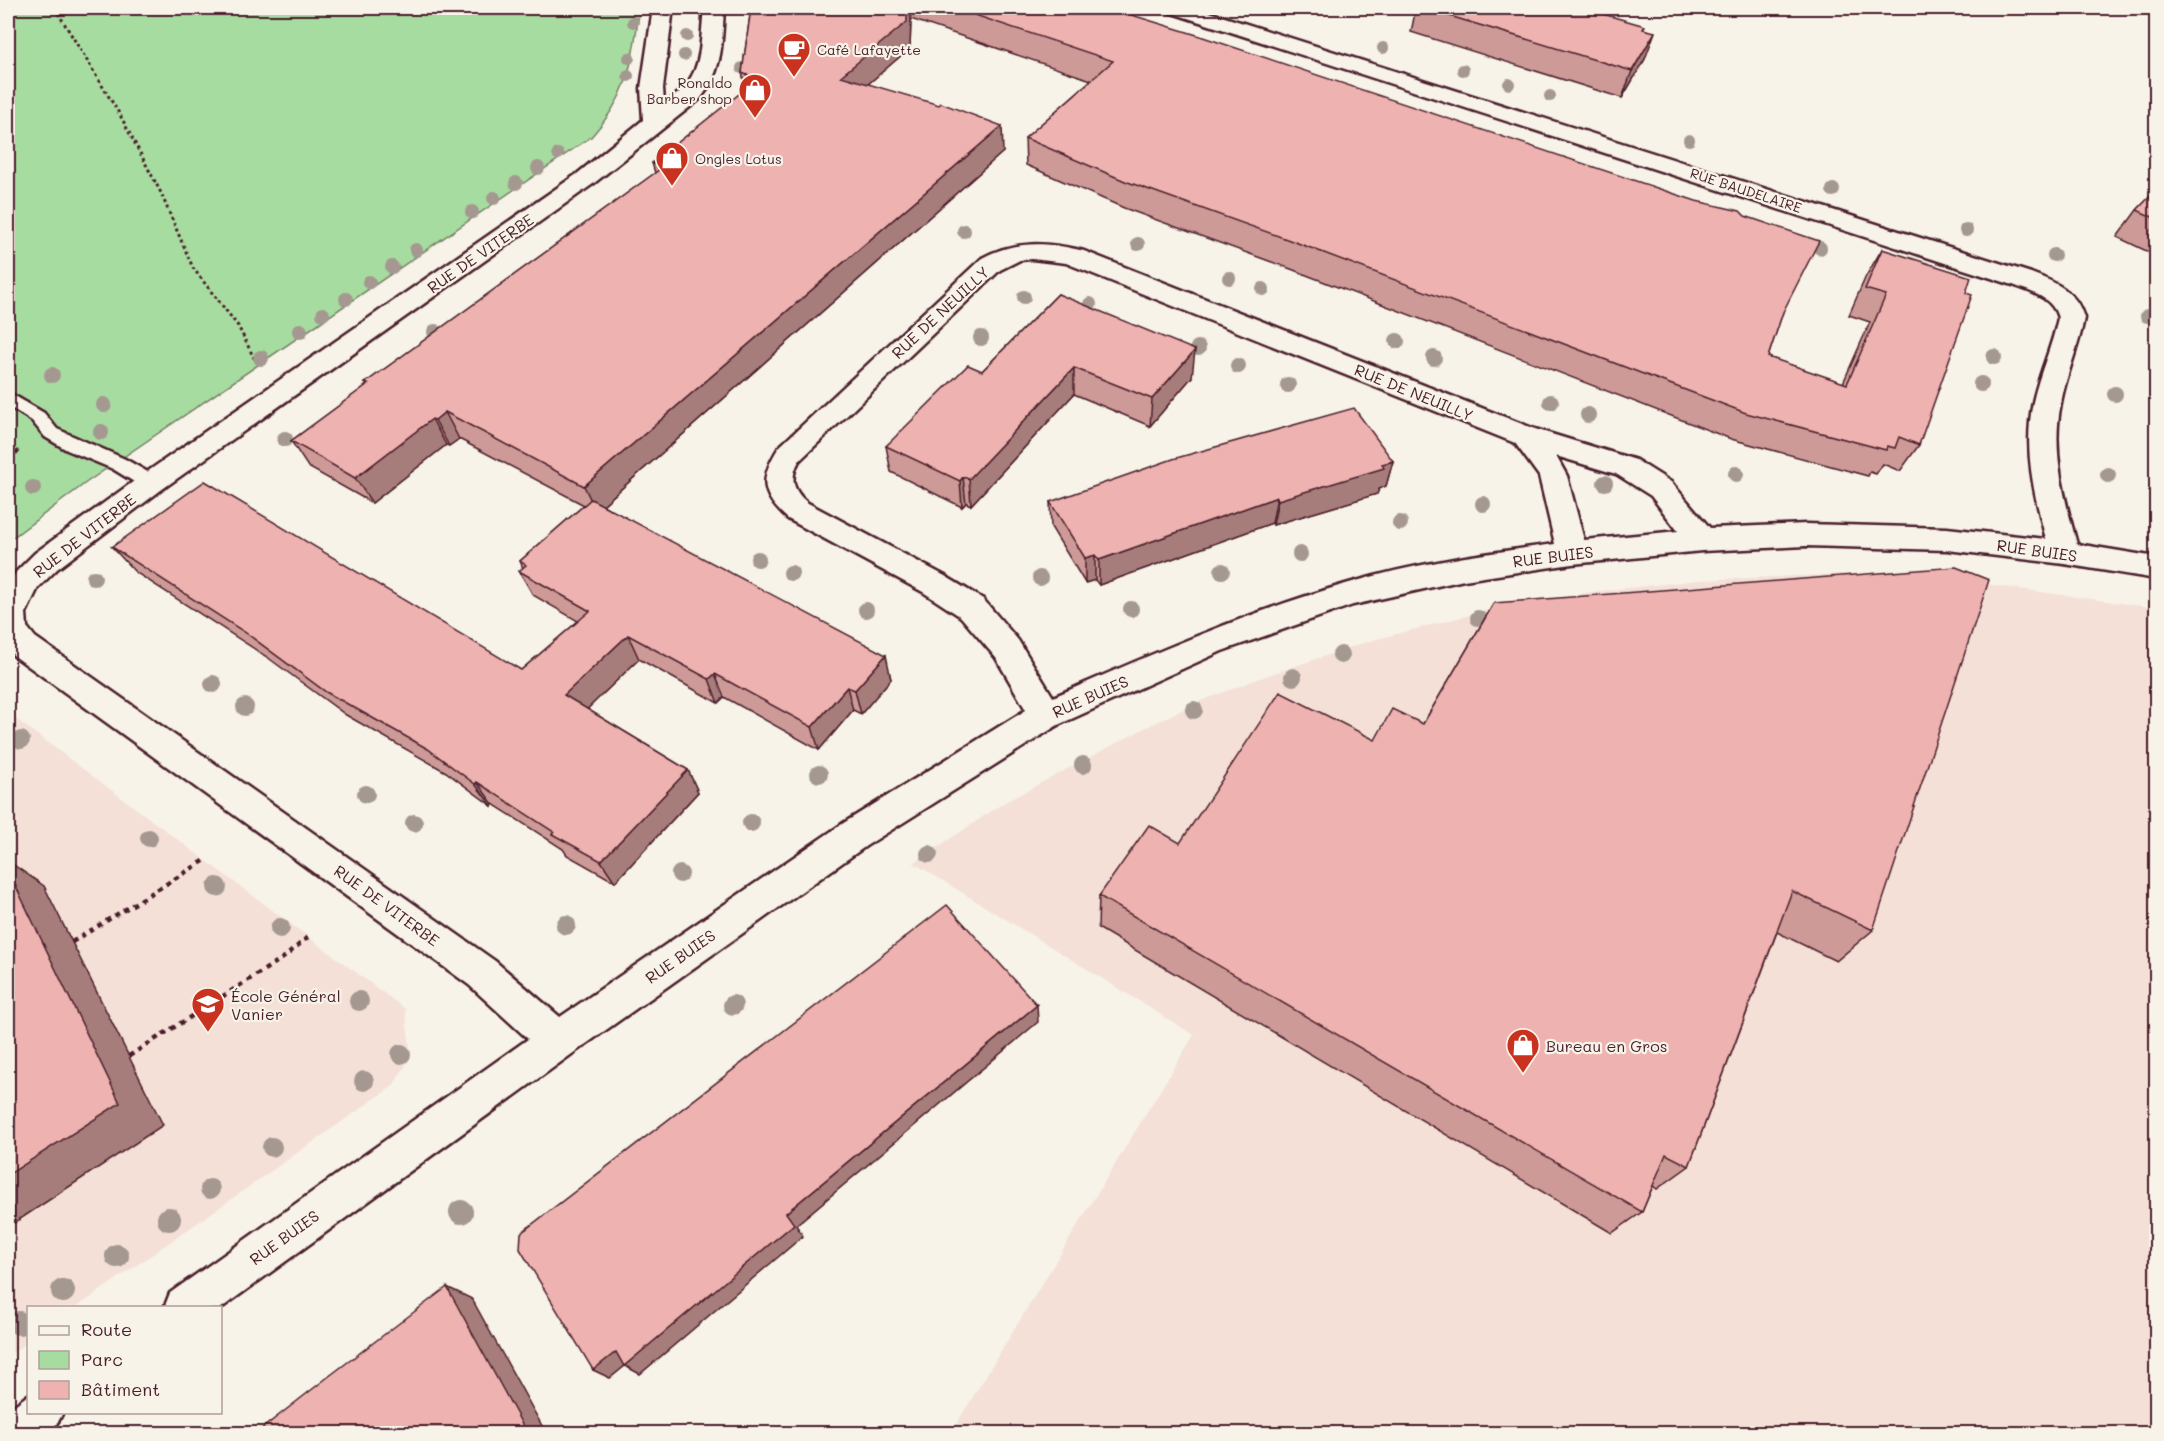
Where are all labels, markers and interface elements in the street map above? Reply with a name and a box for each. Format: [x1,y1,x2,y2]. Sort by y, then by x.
cafe icon: Café Lafayette [776,31,812,78]
place label: Café Lafayette [817,40,921,59]
shop icon: Ronaldo Barber shop [737,72,773,119]
place label: Ronaldo Barber shop [647,73,732,108]
shop icon: Ongles Lotus [654,140,690,187]
place label: Ongles Lotus [695,149,782,168]
street label: RUE BAUDELAIRE [1688,163,1804,217]
street label: RUE DE VITERBE [423,208,537,298]
street label: RUE DE NEUILLY [887,261,993,363]
street label: RUE DE NEUILLY [1351,359,1477,425]
street label: RUE DE VITERBE [28,488,140,582]
street label: RUE BUIES [1995,534,2079,566]
street label: RUE BUIES [1512,541,1594,571]
street label: RUE BUIES [1049,670,1131,722]
street label: RUE DE VITERBE [330,860,444,950]
street label: RUE BUIES [641,924,719,988]
place label: École Général Vanier [231,985,341,1024]
school or university icon: École Général Vanier [190,986,226,1033]
shop icon: Bureau en Gros [1505,1027,1541,1074]
place label: Bureau en Gros [1546,1035,1668,1056]
street label: RUE BUIES [245,1205,323,1269]
legend [27,1306,222,1414]
text: Route [81,1317,132,1341]
text: Parc [81,1347,123,1371]
text: Bâtiment [81,1377,160,1401]

